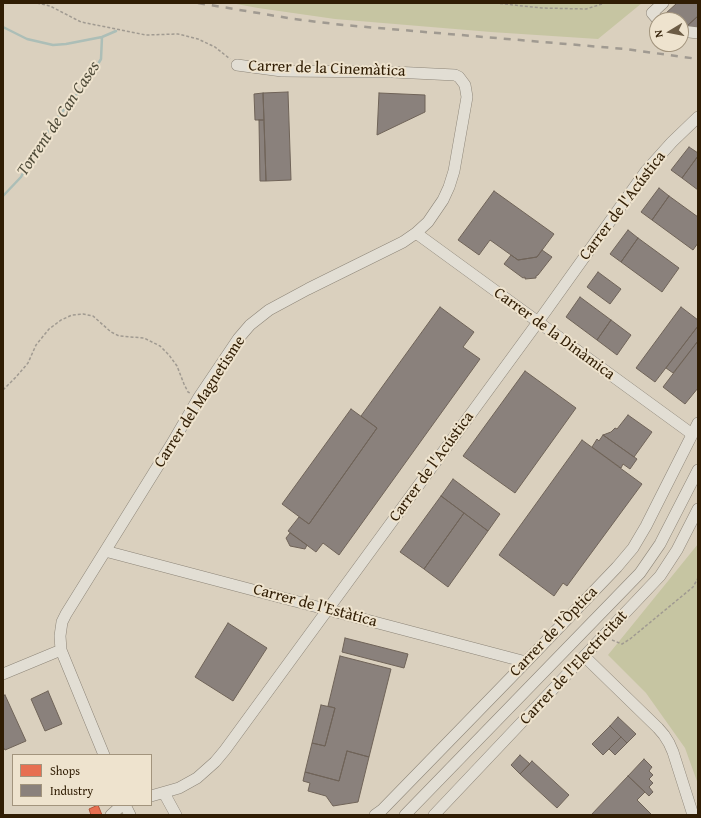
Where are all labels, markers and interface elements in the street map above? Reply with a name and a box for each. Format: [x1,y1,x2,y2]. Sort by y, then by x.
north arrow [649,12,689,52]
text: N [650,29,667,39]
street label: Carrer de la Cinemàtica [248,57,406,81]
water label: Torrent de Can Cases [13,58,105,180]
street label: Carrer de l'Acústica [576,148,670,264]
street label: Carrer de la Dinàmica [490,284,618,384]
street label: Carrer del Magnetisme [150,333,250,471]
street label: Carrer de l'Acústica [386,408,478,526]
street label: Carrer de l'Estàtica [251,580,379,632]
street label: Carrer de l'Òptica [506,583,602,681]
street label: Carrer de l'Electricitat [516,607,632,729]
legend [12,754,152,806]
text: Shops [50,762,80,779]
text: Industry [50,782,93,799]

